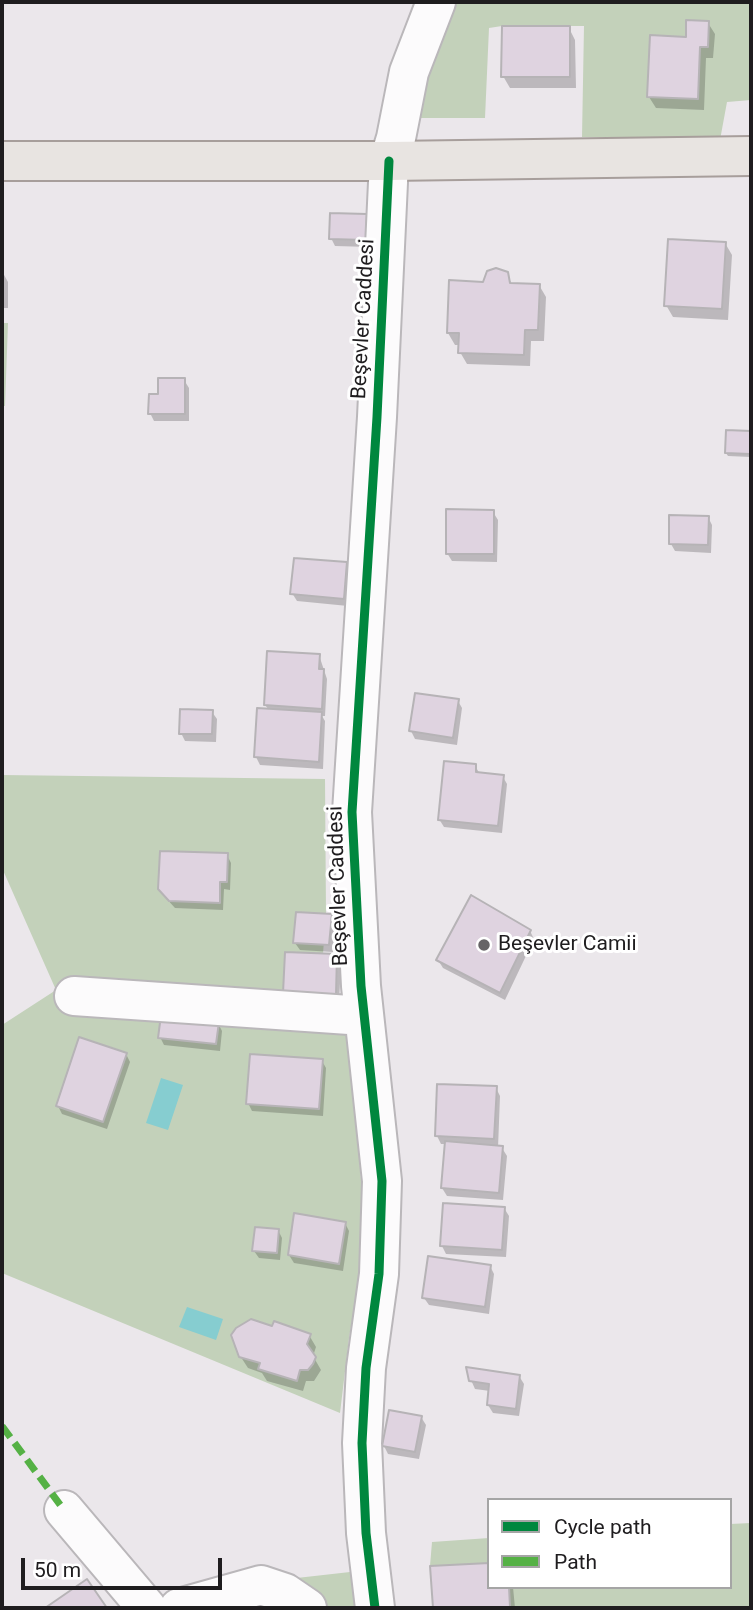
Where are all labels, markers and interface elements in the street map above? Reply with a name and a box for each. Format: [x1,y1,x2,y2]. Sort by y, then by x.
street label: Beşevler Caddesi [347,238,381,400]
street label: Beşevler Caddesi [324,805,354,967]
place label: Beşevler Camii [498,932,637,958]
marker: Beşevler Camii [476,937,492,953]
legend [487,1498,732,1589]
text: Cycle path [554,1515,652,1539]
scale bar [24,1544,226,1588]
text: Path [554,1550,597,1574]
text: 50 m [34,1558,81,1582]

